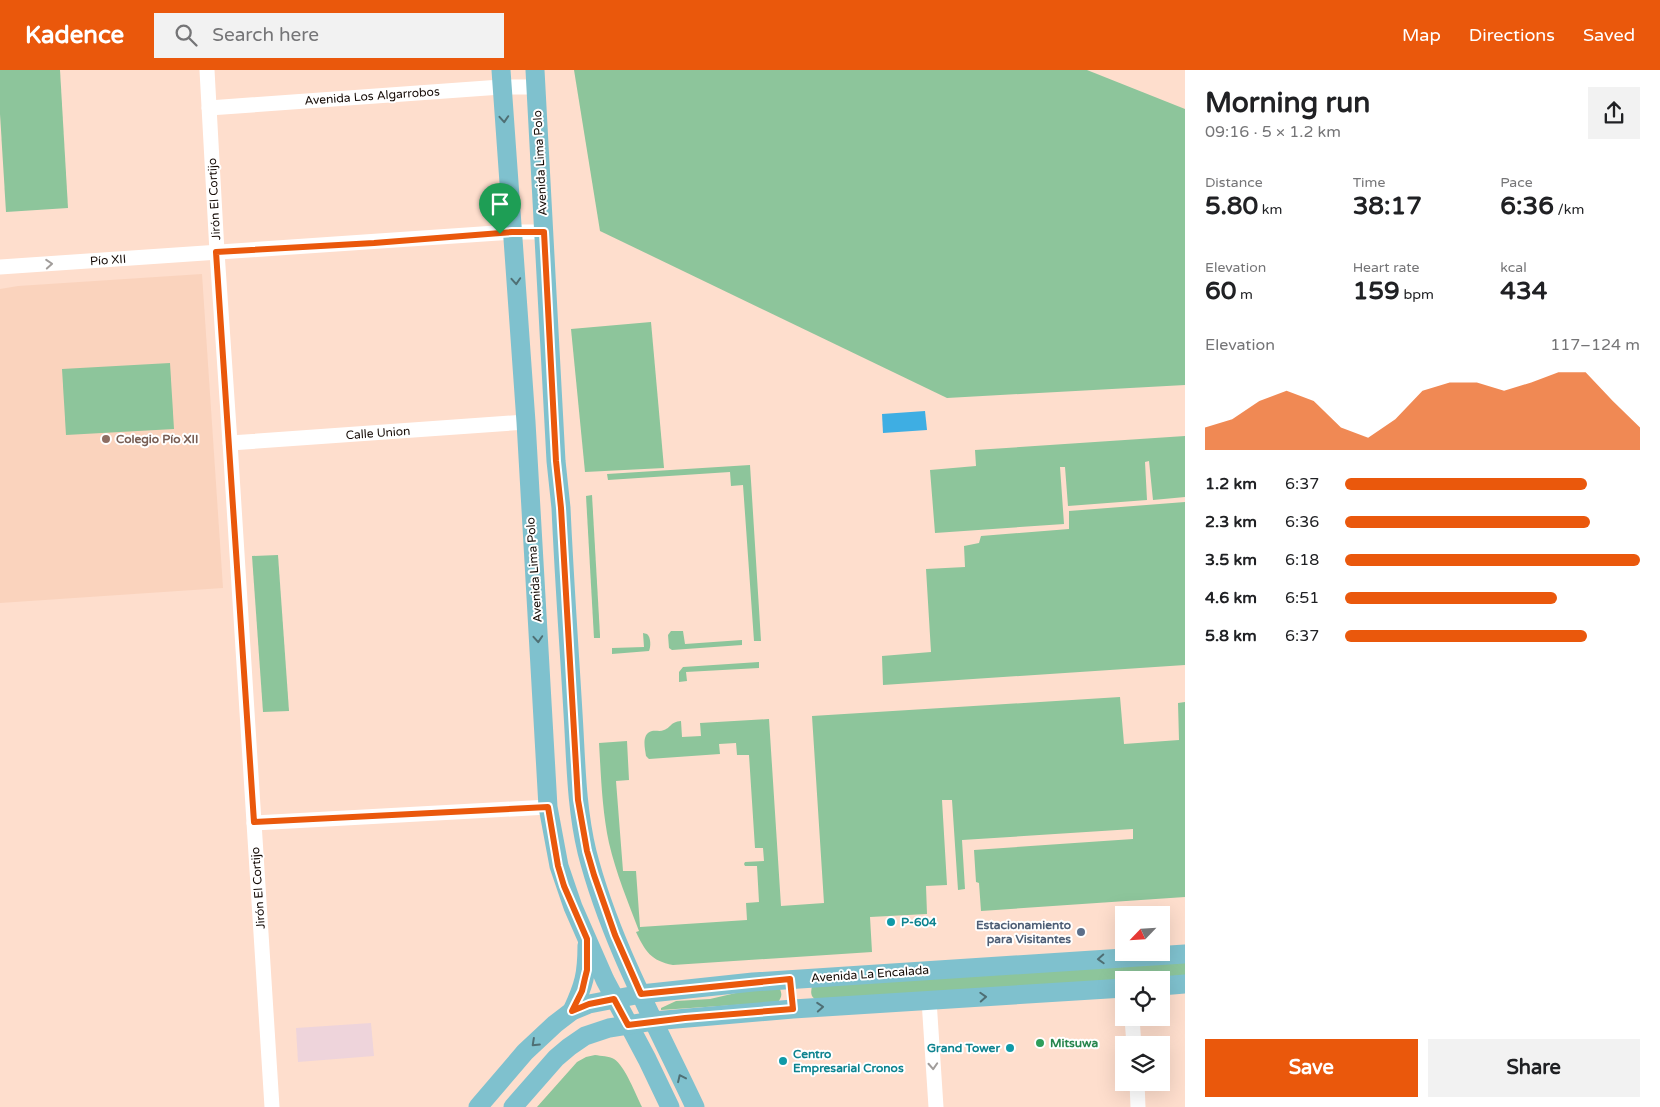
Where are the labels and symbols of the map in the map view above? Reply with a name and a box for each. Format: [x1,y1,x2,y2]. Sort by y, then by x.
street label: Avenida Los Algarrobos [304,84,440,108]
street label: Avenida Lima Polo [530,110,550,216]
one-way arrow [498,115,509,123]
street label: Jirón El Cortijo [205,157,223,241]
pin [479,183,521,234]
street label: Pío XII [89,252,127,268]
one-way arrow [45,259,53,270]
one-way arrow [510,277,521,285]
street label: Calle Union [345,424,411,442]
place label: Colegio Pío XII [116,432,198,447]
marker: Colegio Pío XII [100,433,112,445]
street label: Avenida Lima Polo [523,517,545,623]
one-way arrow [533,635,544,643]
street label: Jirón El Cortijo [248,846,268,930]
north arrow [1115,906,1170,961]
place label: P-604 [901,915,937,929]
marker: P-604 [885,916,897,928]
place label: Estacionamiento para Visitantes [976,918,1071,947]
marker: Estacionamiento para Visitantes [1075,926,1087,938]
one-way arrow [1097,953,1105,964]
street label: Avenida La Encalada [811,963,929,985]
one-way arrow [979,991,987,1002]
one-way arrow [817,1002,825,1013]
place label: Mitsuwa [1050,1036,1099,1050]
one-way arrow [532,1037,541,1046]
marker: Mitsuwa [1034,1037,1046,1049]
place label: Grand Tower [927,1041,1000,1055]
marker: Grand Tower [1004,1042,1016,1054]
place label: Centro Empresarial Cronos [793,1047,904,1076]
marker: Centro Empresarial Cronos [777,1055,789,1067]
one-way arrow [928,1062,939,1070]
one-way arrow [677,1074,687,1083]

